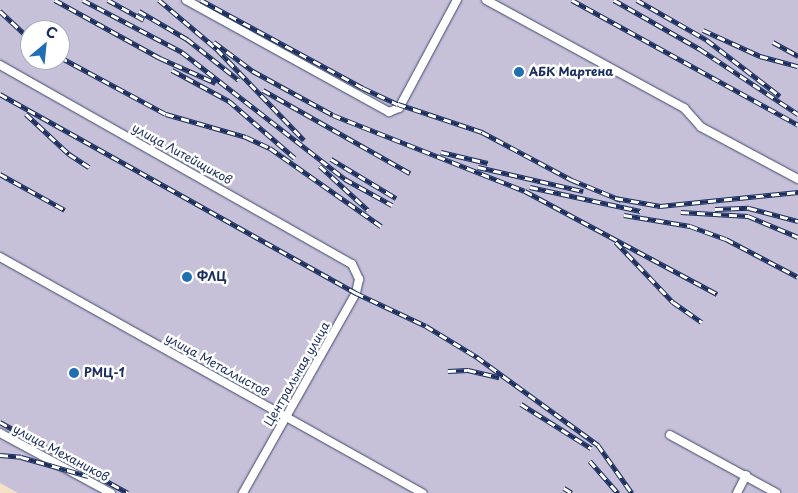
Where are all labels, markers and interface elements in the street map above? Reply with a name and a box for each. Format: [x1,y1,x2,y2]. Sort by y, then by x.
north arrow [20,20,70,70]
text: С [42,20,61,44]
place label: АБК Мартена [529,65,614,79]
marker: АБК Мартена [513,66,525,78]
street label: улица Литейщиков [129,120,235,188]
place label: ФЛЦ [197,270,226,284]
marker: ФЛЦ [181,271,193,283]
street label: Центральная улица [261,319,333,429]
street label: улица Металлистов [163,330,271,400]
place label: РМЦ-1 [84,366,124,380]
marker: РМЦ-1 [68,367,80,379]
street label: улица Механиков [10,422,112,484]

